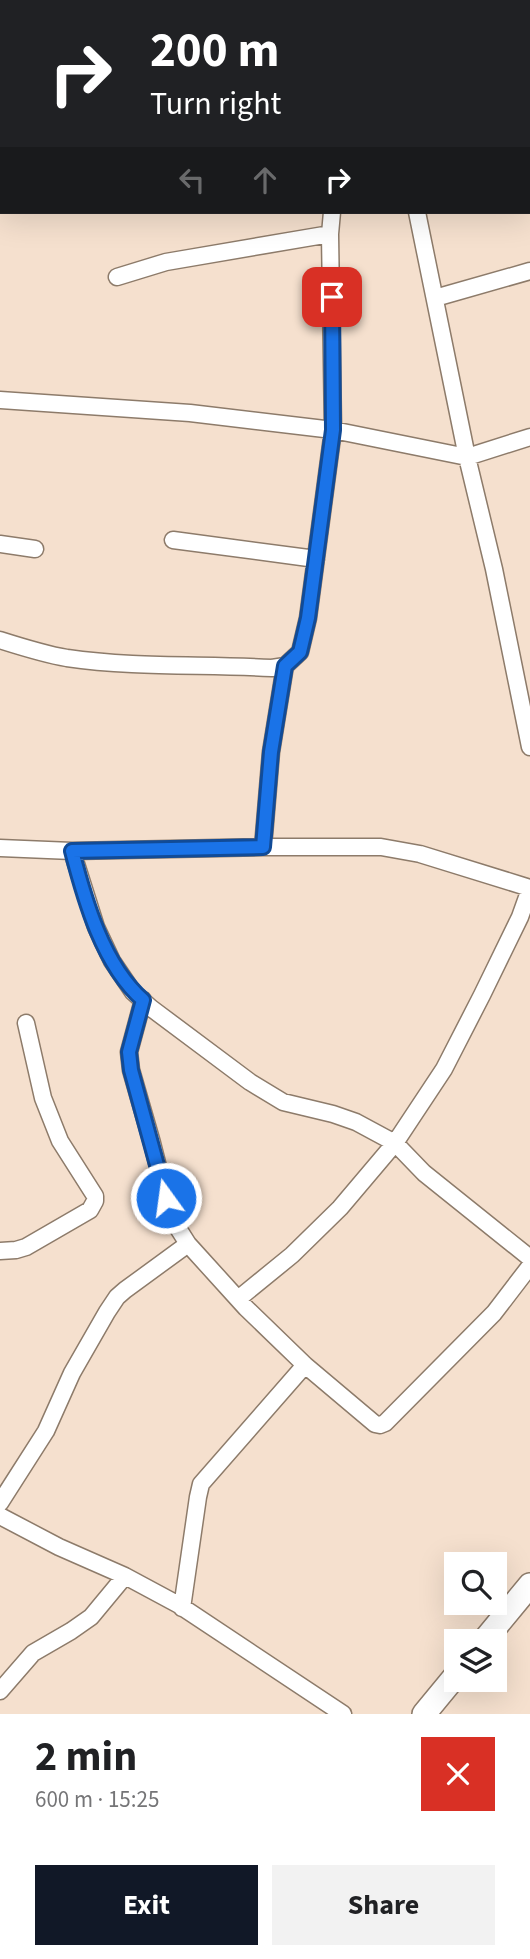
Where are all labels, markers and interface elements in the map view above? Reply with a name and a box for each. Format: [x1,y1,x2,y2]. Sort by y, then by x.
text: 200 m [150,16,279,86]
icon: right [35,28,126,119]
text: Turn right [150,81,281,127]
icon: left [173,161,211,199]
icon: ahead [246,161,284,199]
icon: right [319,161,357,199]
pin [302,267,362,327]
icon: arrive [313,278,351,316]
position arrow [129,1161,203,1235]
map controls [444,1552,507,1692]
button: search [444,1552,507,1615]
button: layers [444,1629,507,1692]
text: 2 min [35,1727,137,1787]
button: close [421,1737,495,1811]
text: 600 m · 15:25 [35,1783,159,1816]
button: Exit [35,1865,258,1945]
button: Share [272,1865,495,1945]

